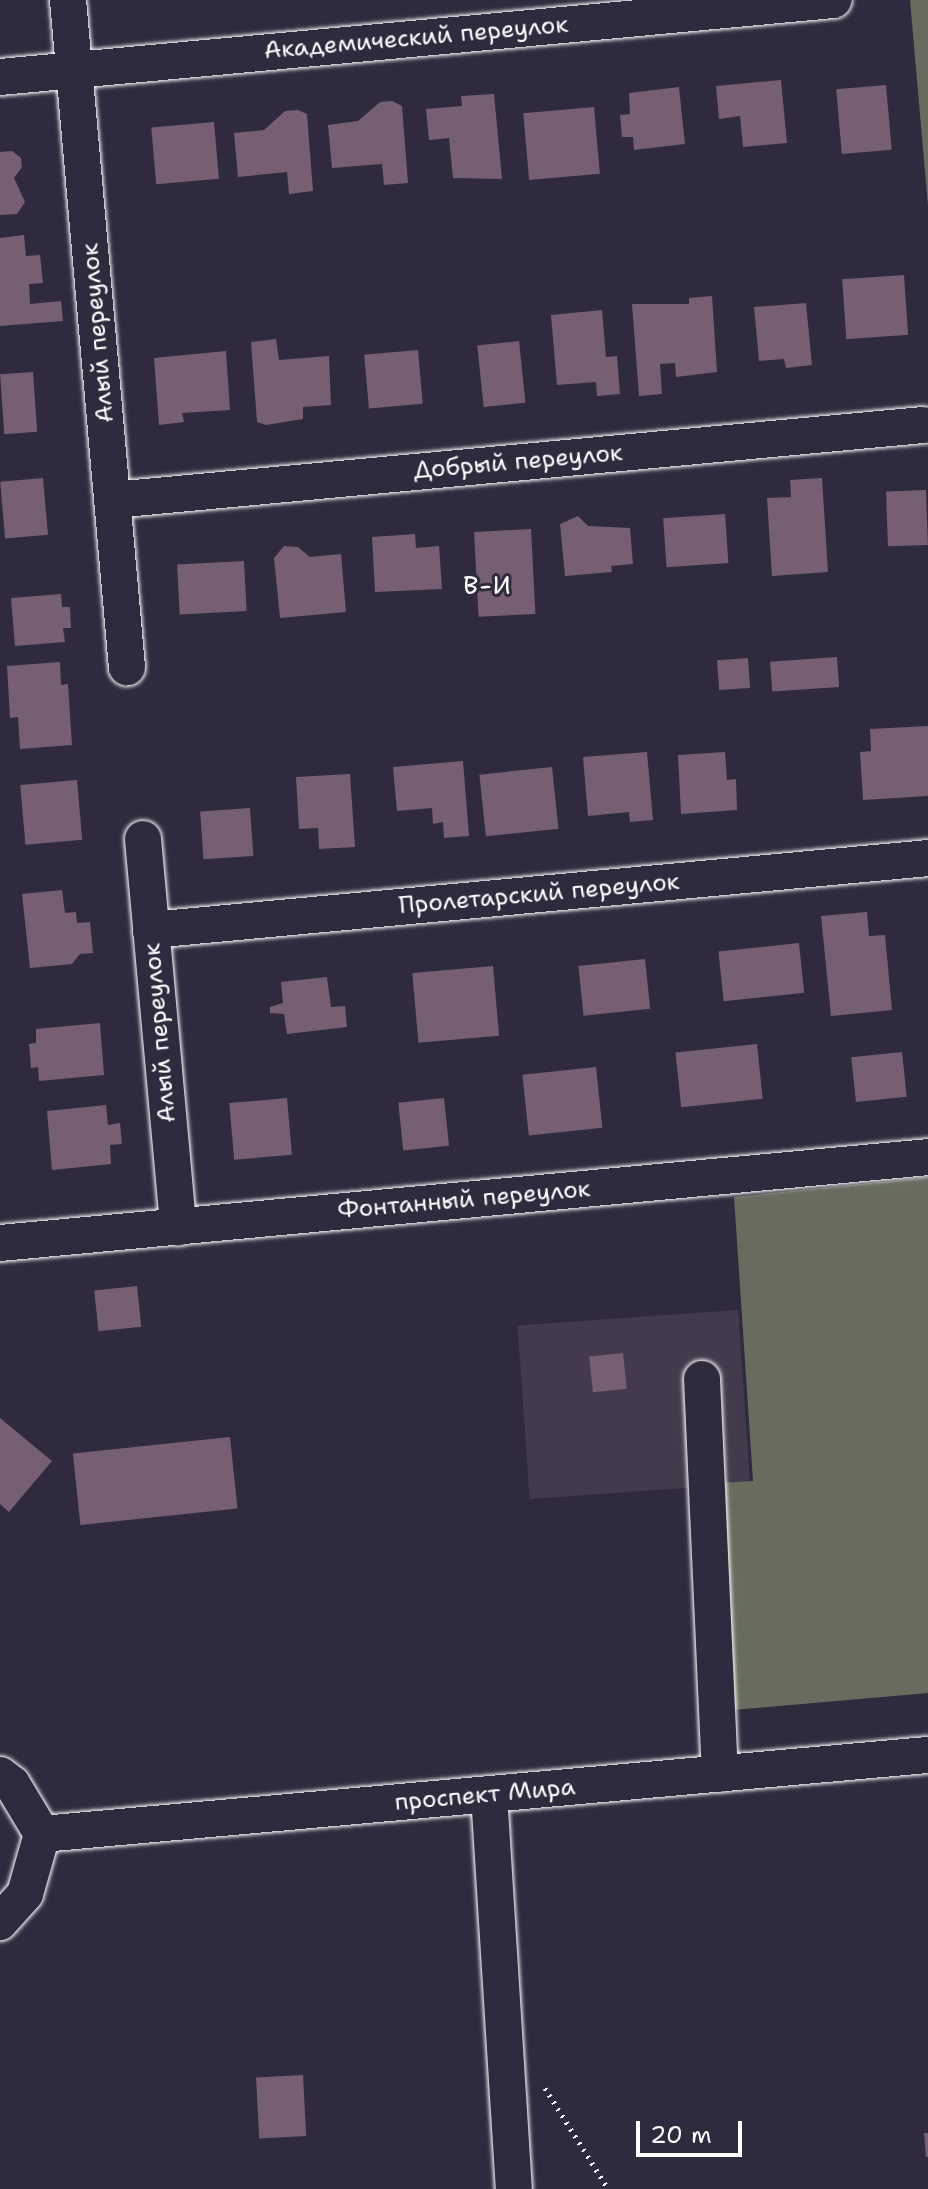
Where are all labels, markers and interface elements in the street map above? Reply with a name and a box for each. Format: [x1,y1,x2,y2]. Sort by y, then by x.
street label: Академический переулок [263,10,569,66]
street label: Алый переулок [76,242,120,424]
street label: Добрый переулок [412,439,624,485]
district label: В-И [463,569,513,601]
street label: Пролетарский переулок [398,867,680,921]
street label: Алый переулок [138,942,182,1124]
street label: Фонтанный переулок [336,1175,592,1225]
street label: проспект Мира [393,1773,577,1817]
scale bar [640,2105,746,2155]
text: 20 m [650,2119,712,2151]

